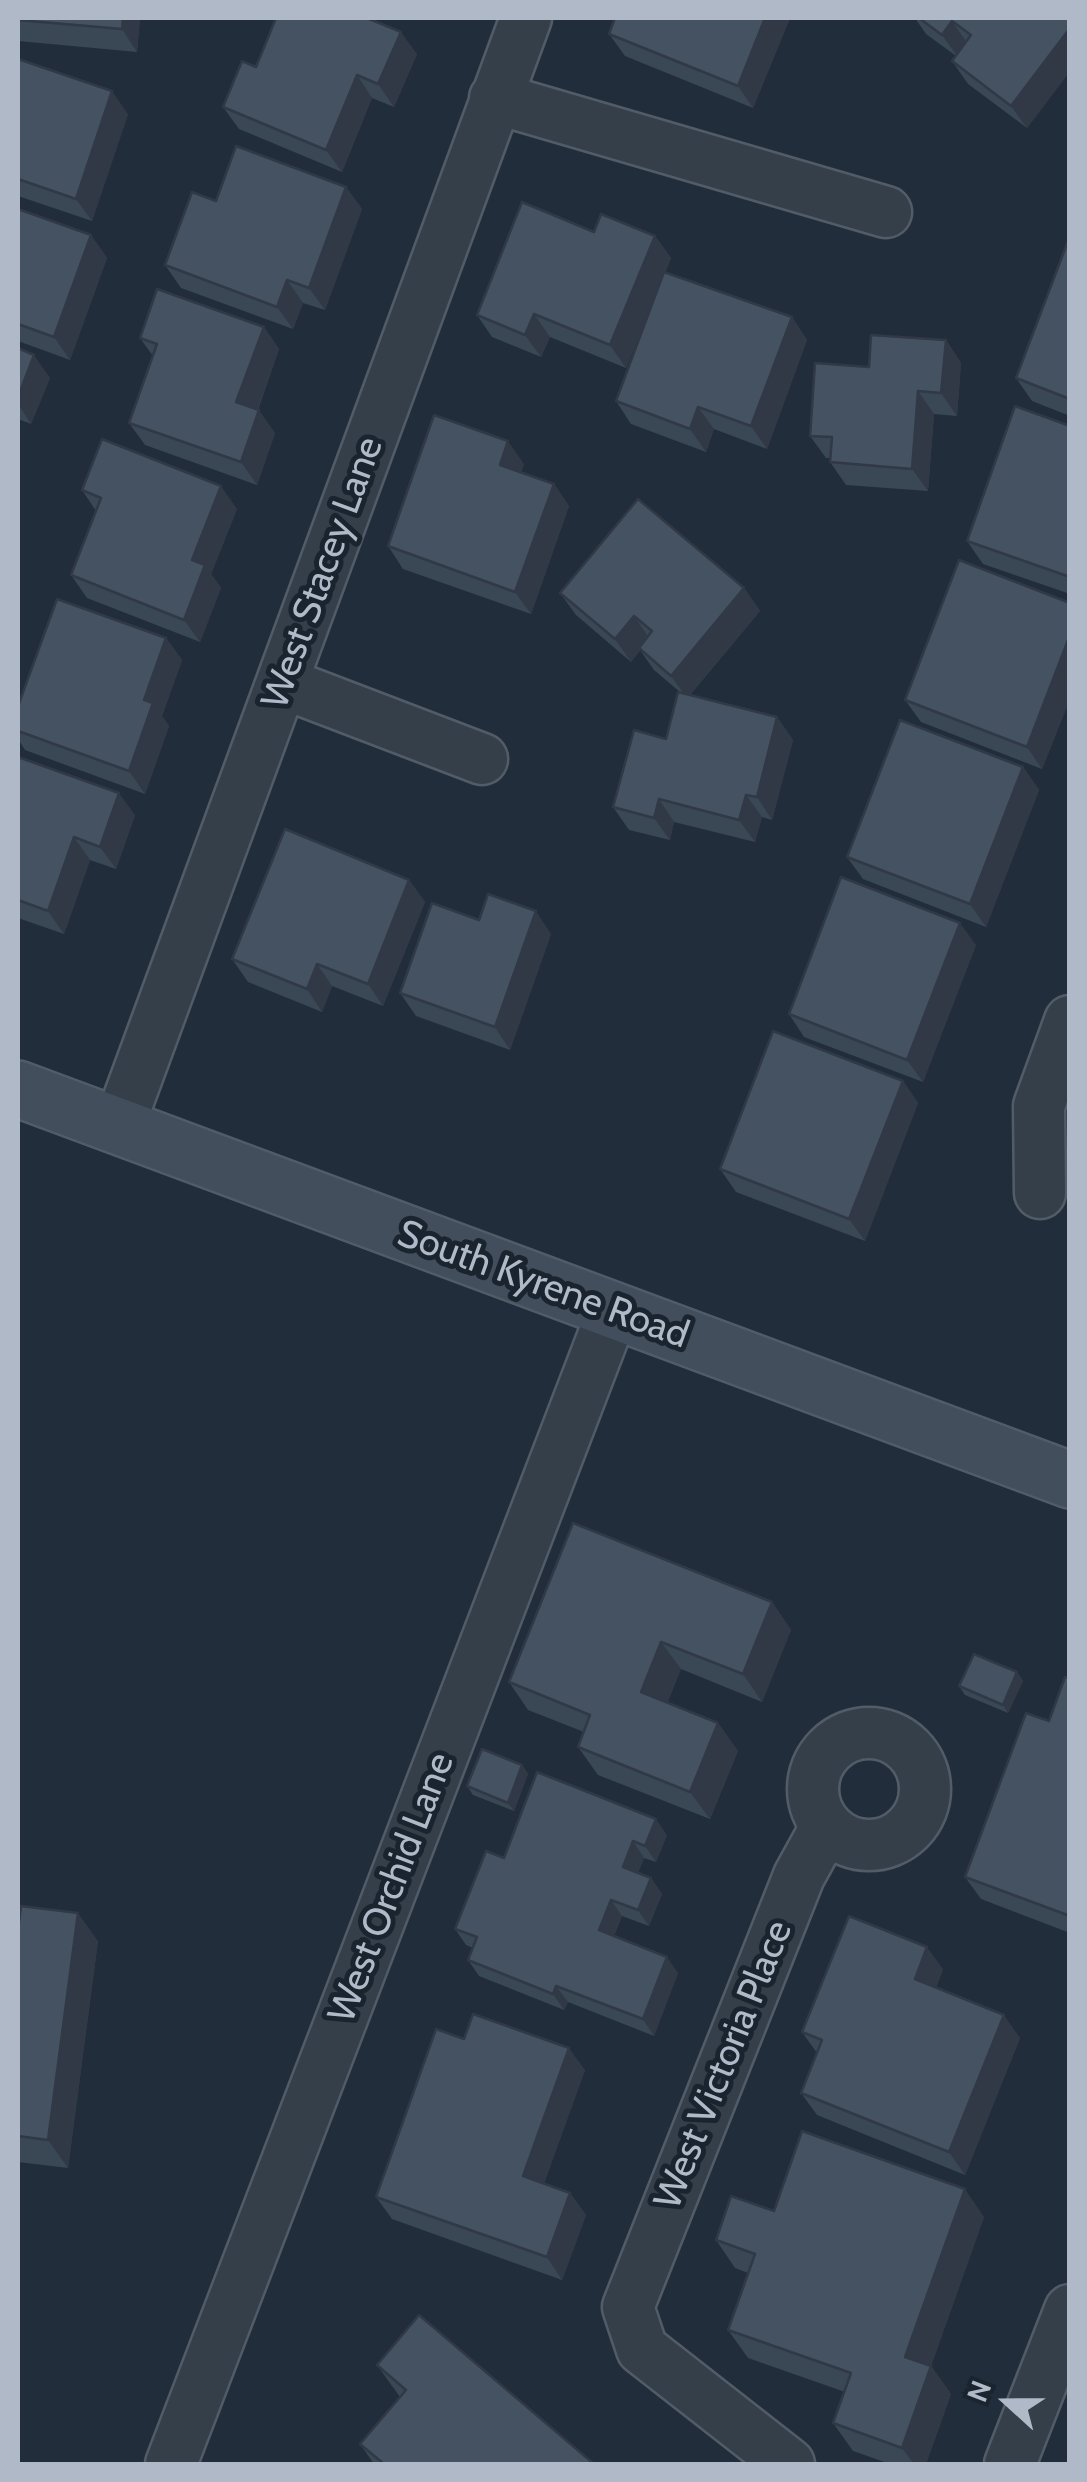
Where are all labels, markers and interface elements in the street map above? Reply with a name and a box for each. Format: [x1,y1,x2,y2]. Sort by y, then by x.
street label: West Stacey Lane [253,431,393,715]
street label: South Kyrene Road [391,1211,695,1359]
street label: West Orchid Lane [320,1747,464,2029]
street label: West Victoria Place [645,1914,803,2216]
north arrow [957,2352,1057,2452]
text: N [960,2376,998,2407]

